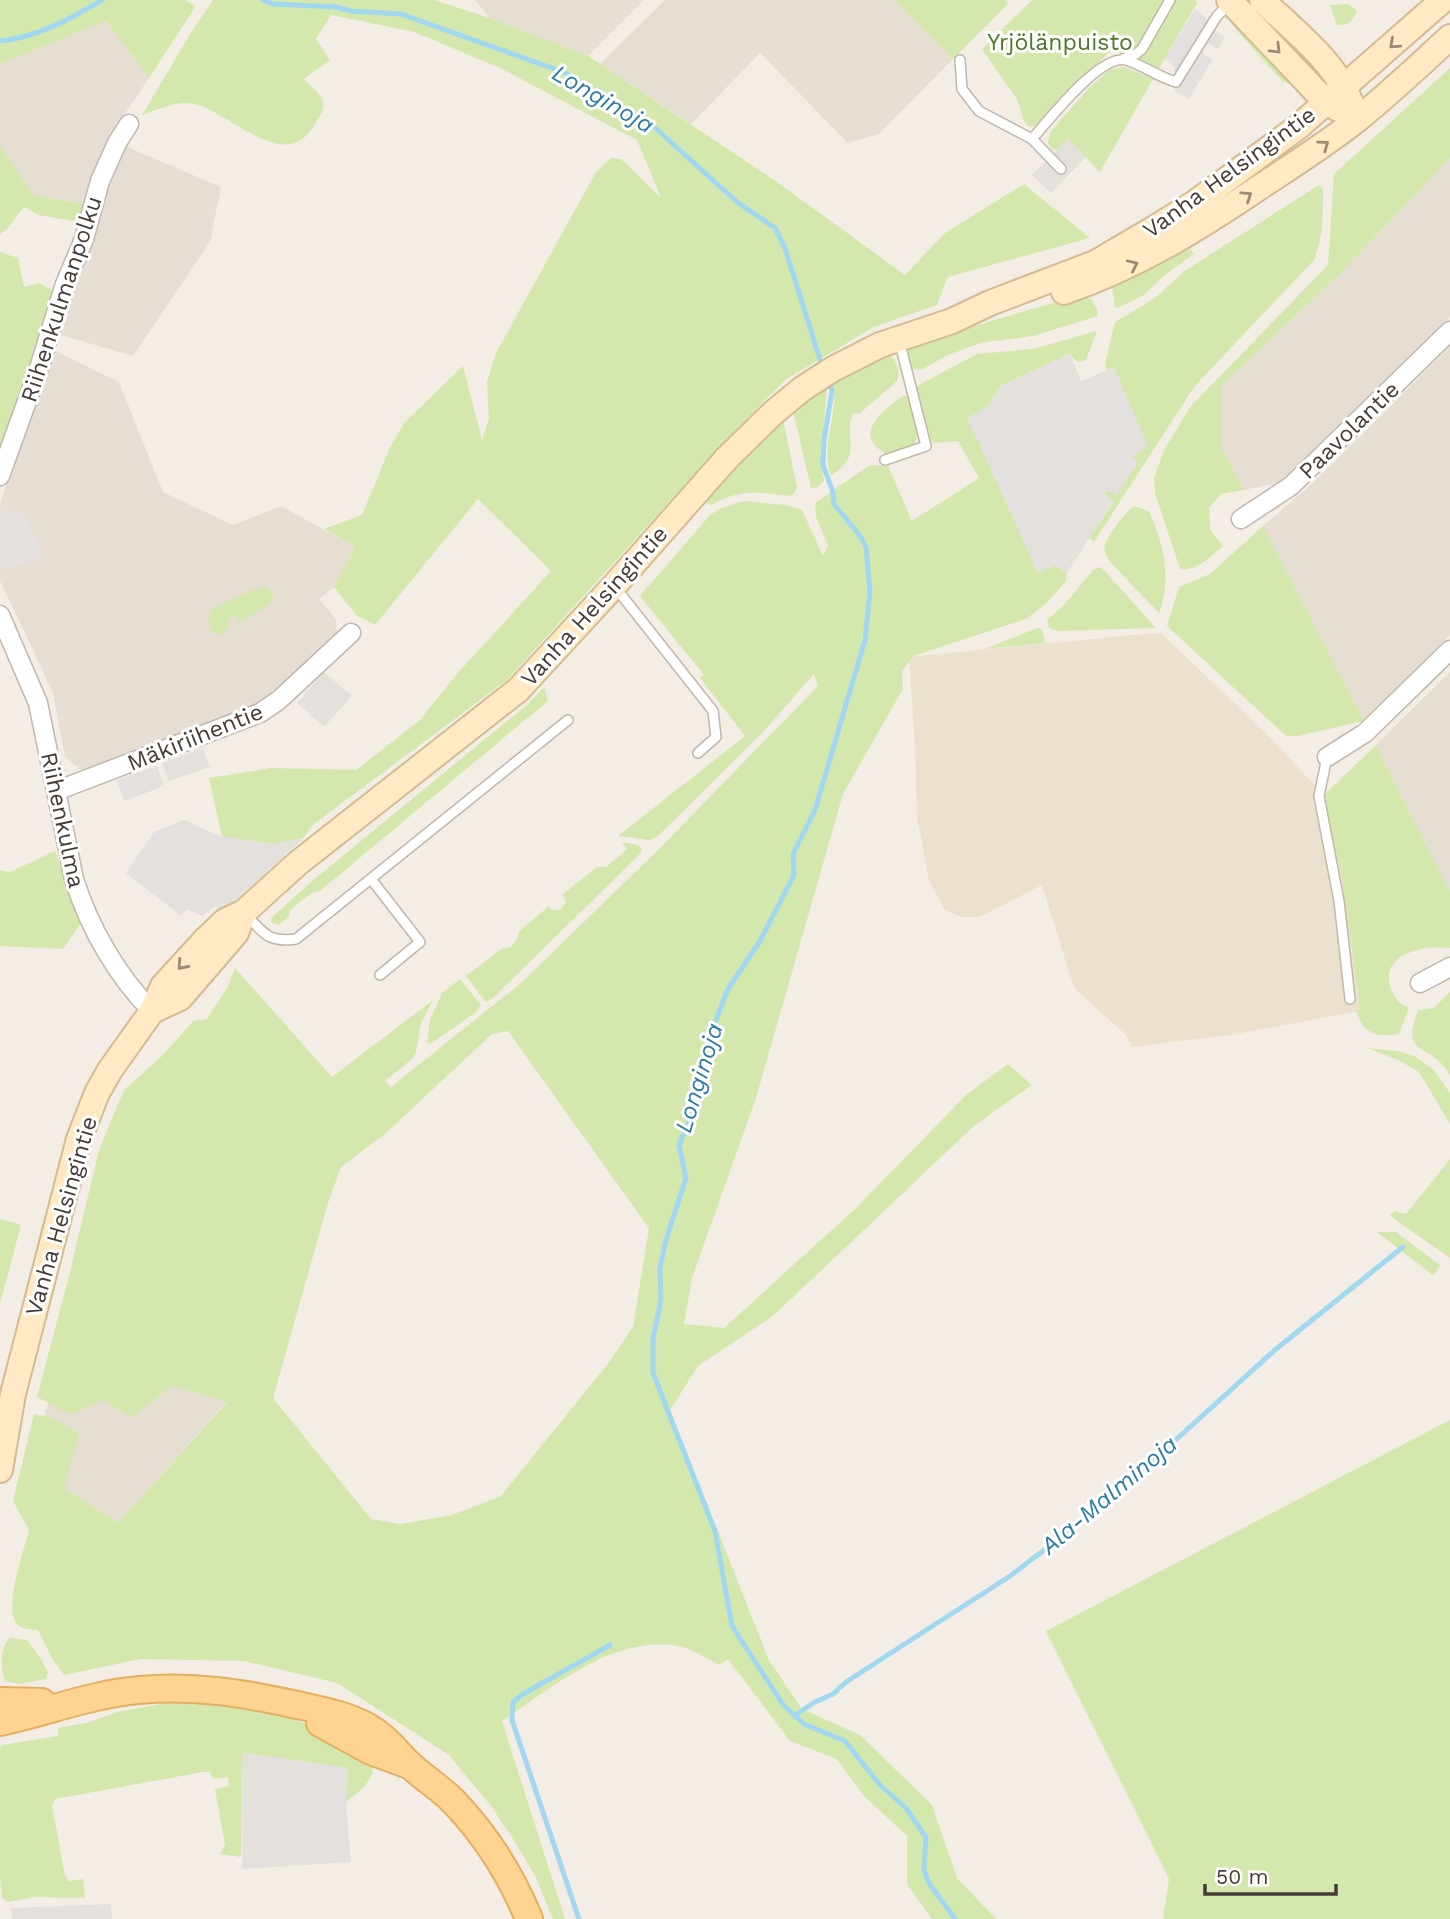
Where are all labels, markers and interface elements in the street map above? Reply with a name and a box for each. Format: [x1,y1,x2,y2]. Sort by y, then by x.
park label: Yrjölänpuisto [987,29,1133,56]
one-way arrow [1389,36,1402,48]
one-way arrow [1268,41,1281,54]
water label: Longinoja [547,59,659,139]
street label: Vanha Helsingintie [1138,101,1321,244]
one-way arrow [1316,140,1329,153]
one-way arrow [1240,191,1253,204]
street label: Riihenkulmanpolku [15,193,108,406]
one-way arrow [1126,259,1138,273]
street label: Paavolantie [1294,376,1405,485]
street label: Vanha Helsingintie [515,521,673,692]
street label: Mäkiriihentie [123,698,267,777]
street label: Riihenkulma [35,750,90,891]
one-way arrow [177,957,190,970]
water label: Longinoja [669,1020,729,1136]
street label: Vanha Helsingintie [20,1113,103,1319]
water label: Ala-Malminoja [1034,1430,1183,1561]
scale bar [1205,1853,1336,1897]
text: 50 m [1216,1864,1268,1889]

